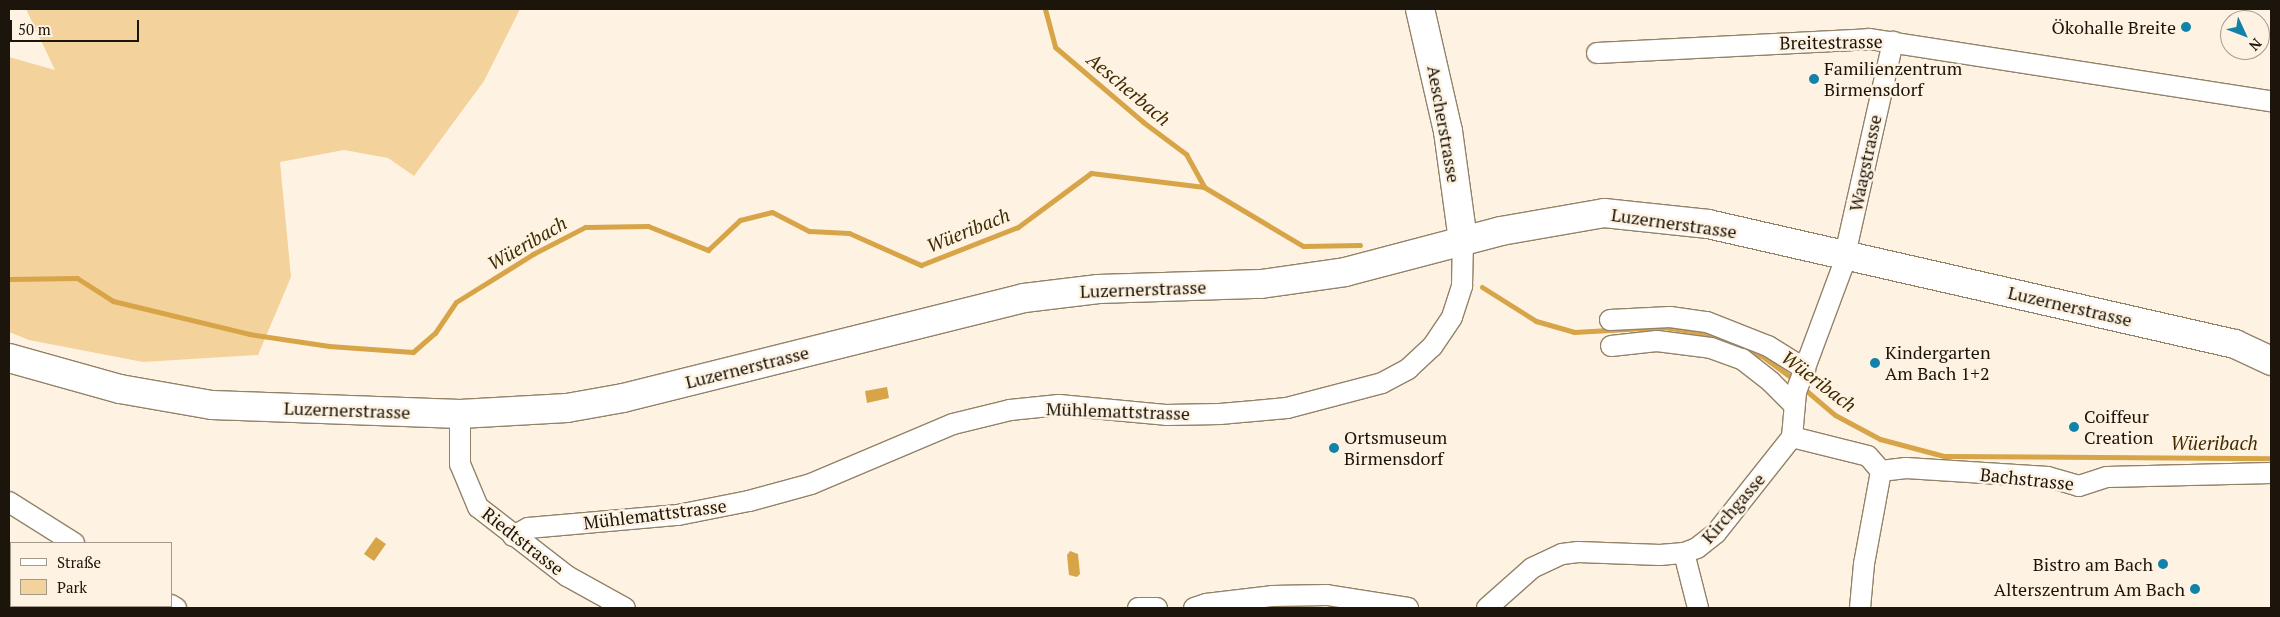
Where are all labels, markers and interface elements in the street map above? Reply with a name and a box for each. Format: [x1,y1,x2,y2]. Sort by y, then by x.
scale bar [12,10,141,42]
north arrow [2220,10,2270,60]
place label: Ökohalle Breite [2052,16,2176,38]
text: 50 m [18,19,51,39]
marker: Ökohalle Breite [2180,21,2192,33]
street label: Breitestrasse [1779,30,1883,54]
text: N [2245,35,2266,55]
water label: Aescherbach [1083,48,1175,130]
place label: Familienzentrum Birmensdorf [1824,58,1962,100]
street label: Aescherstrasse [1423,64,1465,184]
marker: Familienzentrum Birmensdorf [1808,73,1820,85]
street label: Waagstrasse [1844,113,1886,213]
water label: Wüeribach [923,203,1013,257]
street label: Luzernerstrasse [1610,204,1738,242]
water label: Wüeribach [483,211,571,275]
street label: Luzernerstrasse [1079,276,1207,302]
street label: Luzernerstrasse [2006,281,2134,331]
street label: Luzernerstrasse [683,341,811,393]
place label: Kindergarten Am Bach 1+2 [1885,342,1991,384]
water label: Wüeribach [1777,346,1861,416]
marker: Kindergarten Am Bach 1+2 [1869,357,1881,369]
street label: Luzernerstrasse [283,397,411,423]
street label: Mühlemattstrasse [1046,398,1190,424]
place label: Coiffeur Creation [2084,406,2153,448]
marker: Coiffeur Creation [2068,421,2080,433]
place label: Ortsmuseum Birmensdorf [1344,427,1447,469]
water label: Wüeribach [2170,432,2258,454]
marker: Ortsmuseum Birmensdorf [1328,442,1340,454]
street label: Bachstrasse [1979,463,2075,495]
street label: Kirchgasse [1697,468,1769,548]
street label: Mühlemattstrasse [582,495,728,533]
street label: Riedtstrasse [478,502,568,580]
legend [10,542,172,607]
text: Straße [57,552,101,572]
place label: Bistro am Bach [2033,553,2153,575]
marker: Bistro am Bach [2157,558,2169,570]
text: Park [57,577,87,597]
place label: Alterszentrum Am Bach [1993,578,2185,600]
marker: Alterszentrum Am Bach [2189,583,2201,595]

